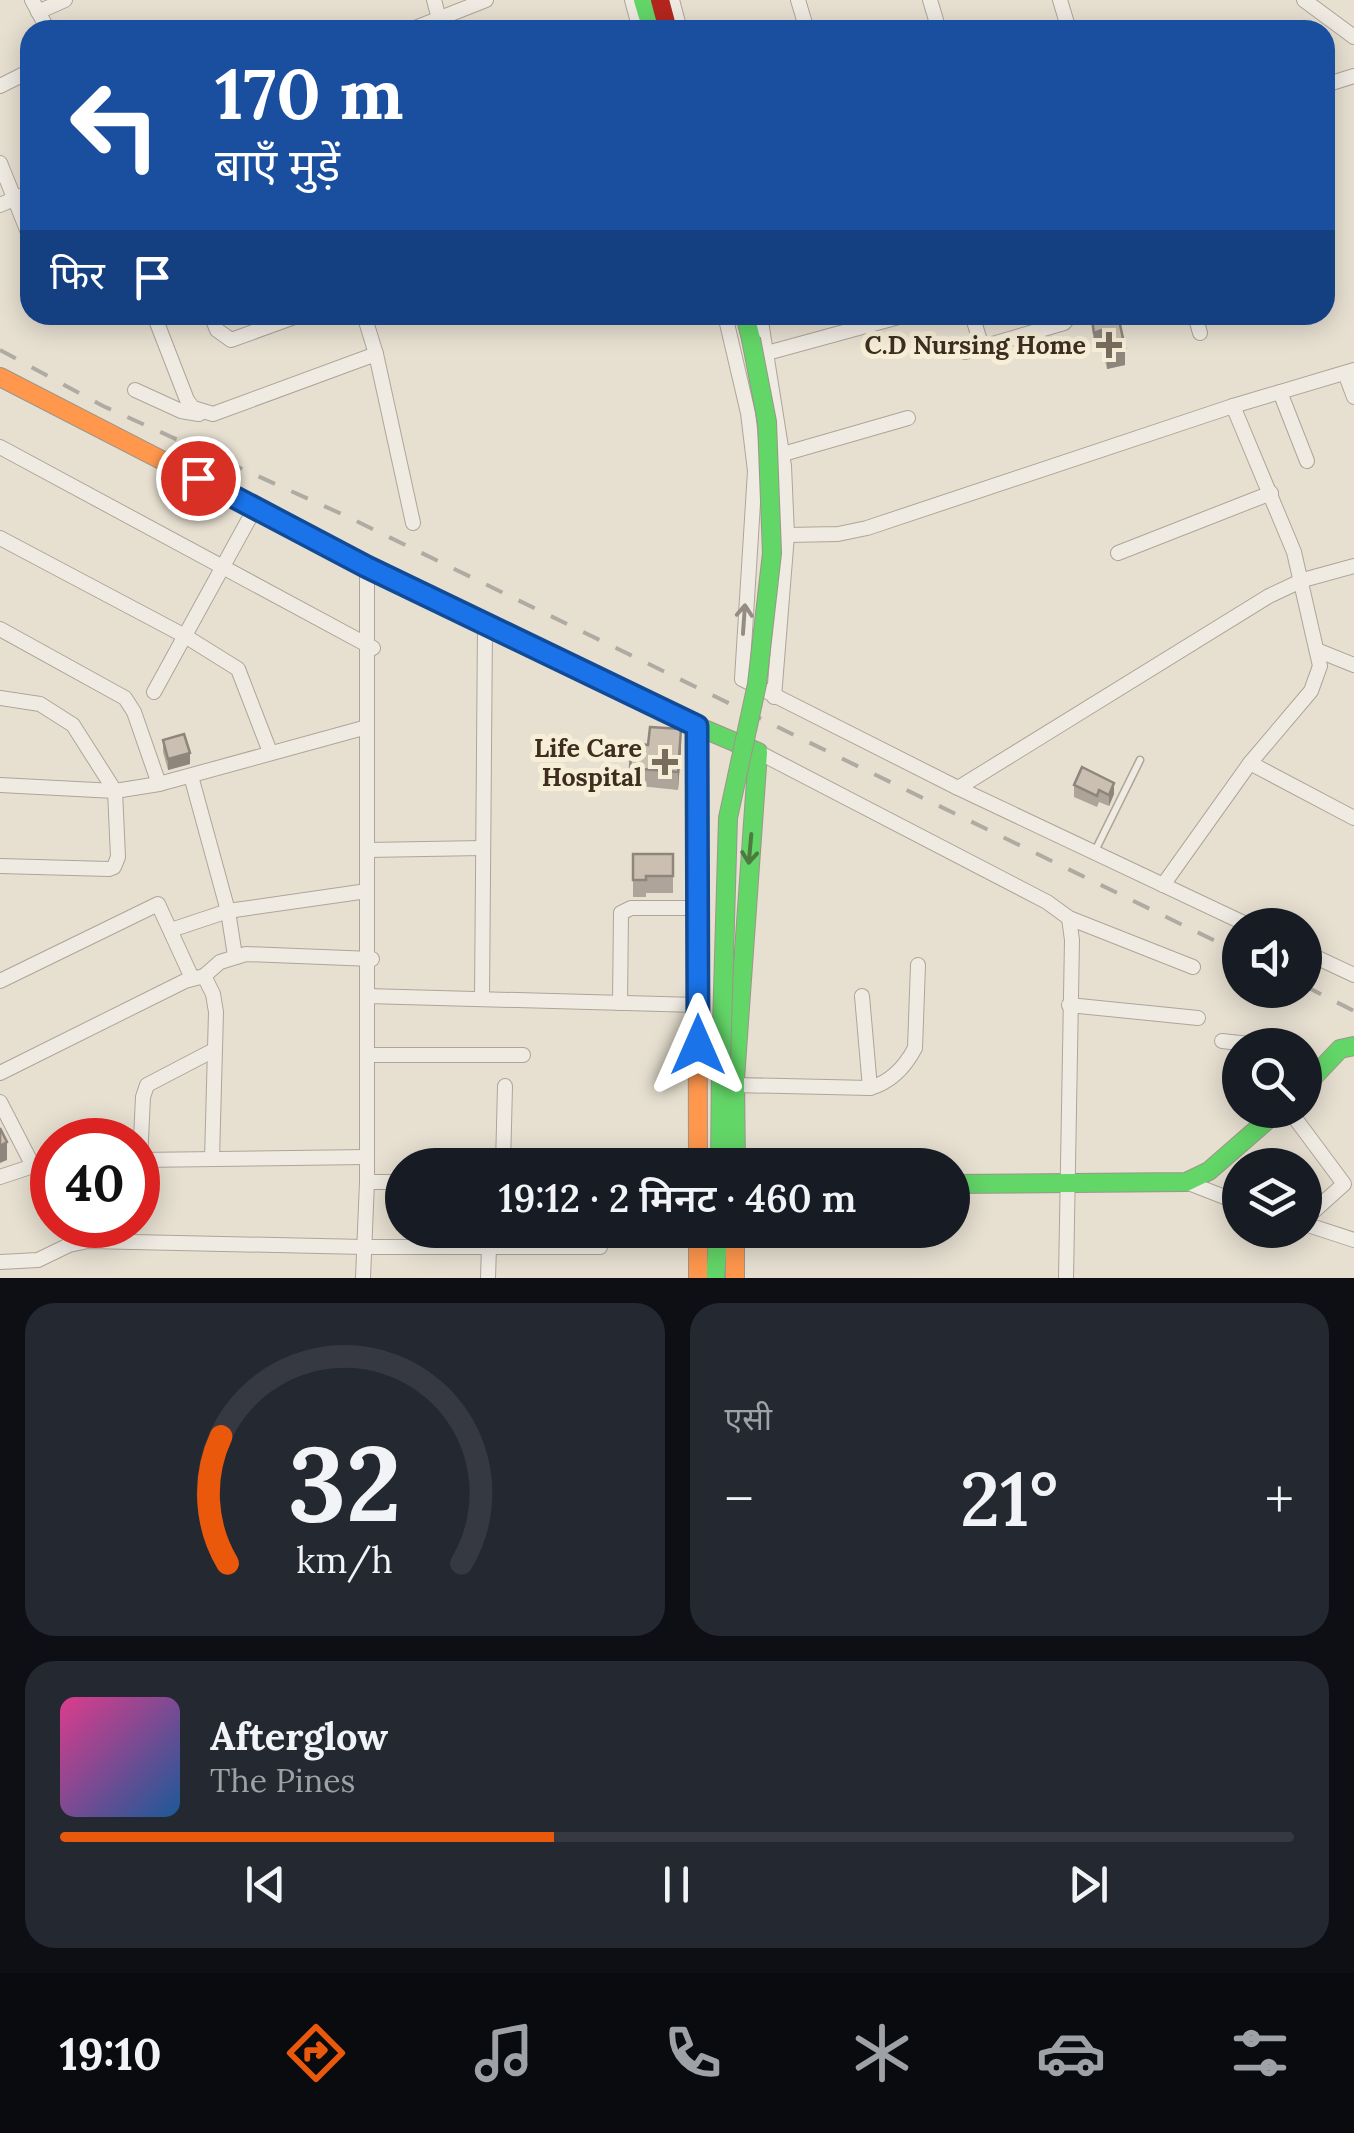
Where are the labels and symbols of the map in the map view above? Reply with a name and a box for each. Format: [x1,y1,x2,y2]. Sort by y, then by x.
place label: C.D Nursing Home [864,329,1086,361]
marker: C.D Nursing Home [1096,332,1122,358]
pin [156,436,241,521]
one-way arrow [734,604,753,636]
place label: Life Care Hospital [534,732,642,793]
marker: Life Care Hospital [652,749,678,775]
one-way arrow [740,832,759,865]
position arrow [646,993,750,1097]
speed limit sign: 40 [30,1118,160,1248]

